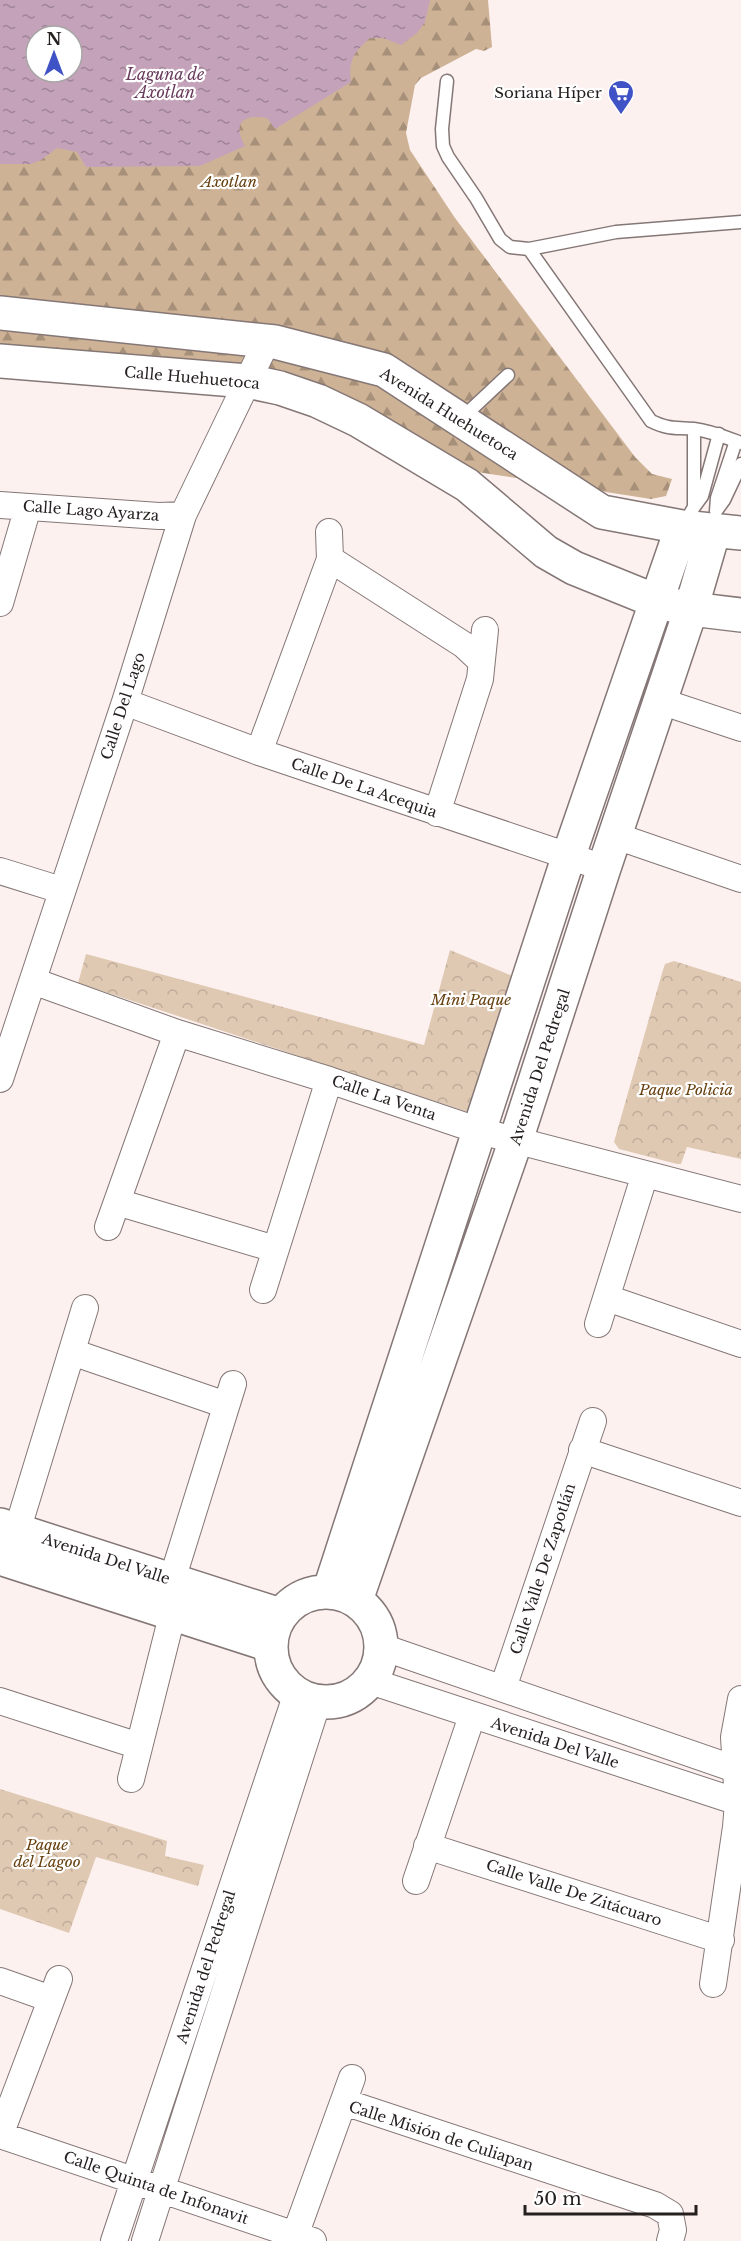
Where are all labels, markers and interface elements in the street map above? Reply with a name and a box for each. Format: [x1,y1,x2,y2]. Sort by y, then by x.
north arrow [24,24,84,84]
text: N [46,29,62,49]
water label: Laguna de Axotlan [125,64,205,102]
supermarket icon: Soriana Híper [606,78,636,116]
place label: Soriana Híper [494,83,603,102]
park label: Axotlan [199,172,257,191]
street label: Calle Huehuetoca [123,362,261,393]
street label: Avenida Huehuetoca [376,363,522,464]
street label: Calle Lago Ayarza [22,496,161,525]
street label: Calle Del Lago [96,649,149,762]
street label: Calle De La Acequia [289,754,440,822]
street label: Avenida Del Pedregal [505,986,574,1148]
park label: Mini Paque [430,990,511,1009]
street label: Calle La Venta [329,1071,439,1124]
park label: Paque Policia [638,1080,733,1099]
street label: Calle Valle De Zapotlán [506,1481,579,1657]
street label: Avenida Del Valle [39,1529,173,1588]
street label: Avenida Del Valle [488,1713,622,1772]
park label: Paque del Lagoo [13,1835,81,1871]
street label: Calle Valle De Zitácuaro [484,1855,665,1930]
street label: Avenida del Pedregal [171,1888,239,2047]
street label: Calle Misión de Culiapan [346,2097,536,2174]
street label: Calle Quinta de Infonavit [61,2147,252,2228]
scale bar [525,2178,696,2216]
text: 50 m [534,2188,582,2210]

